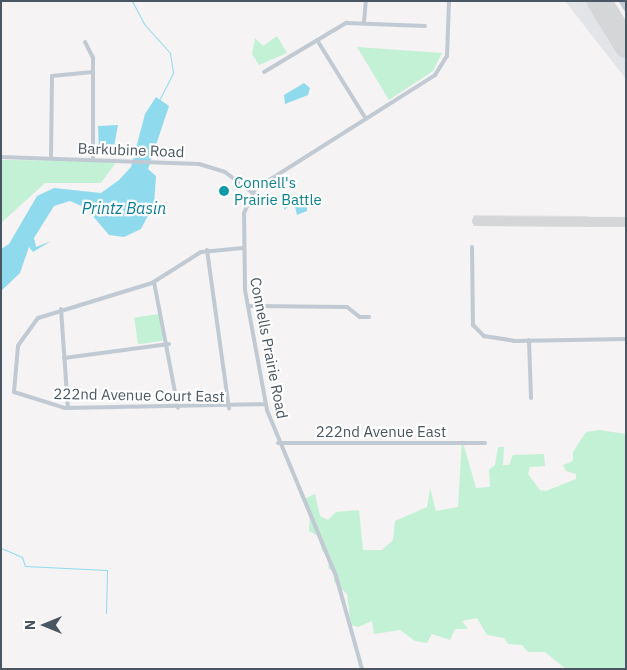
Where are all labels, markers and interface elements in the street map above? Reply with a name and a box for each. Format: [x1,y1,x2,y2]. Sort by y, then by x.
street label: Barkubine Road [77,139,185,161]
place label: Connell's Prairie Battle [234,173,322,208]
marker: Connell's Prairie Battle [218,185,230,197]
water label: Printz Basin [82,198,166,218]
street label: Connells Prairie Road [246,276,292,420]
street label: 222nd Avenue Court East [53,385,225,405]
street label: 222nd Avenue East [316,423,446,441]
north arrow [20,600,70,650]
text: N [21,620,39,630]

